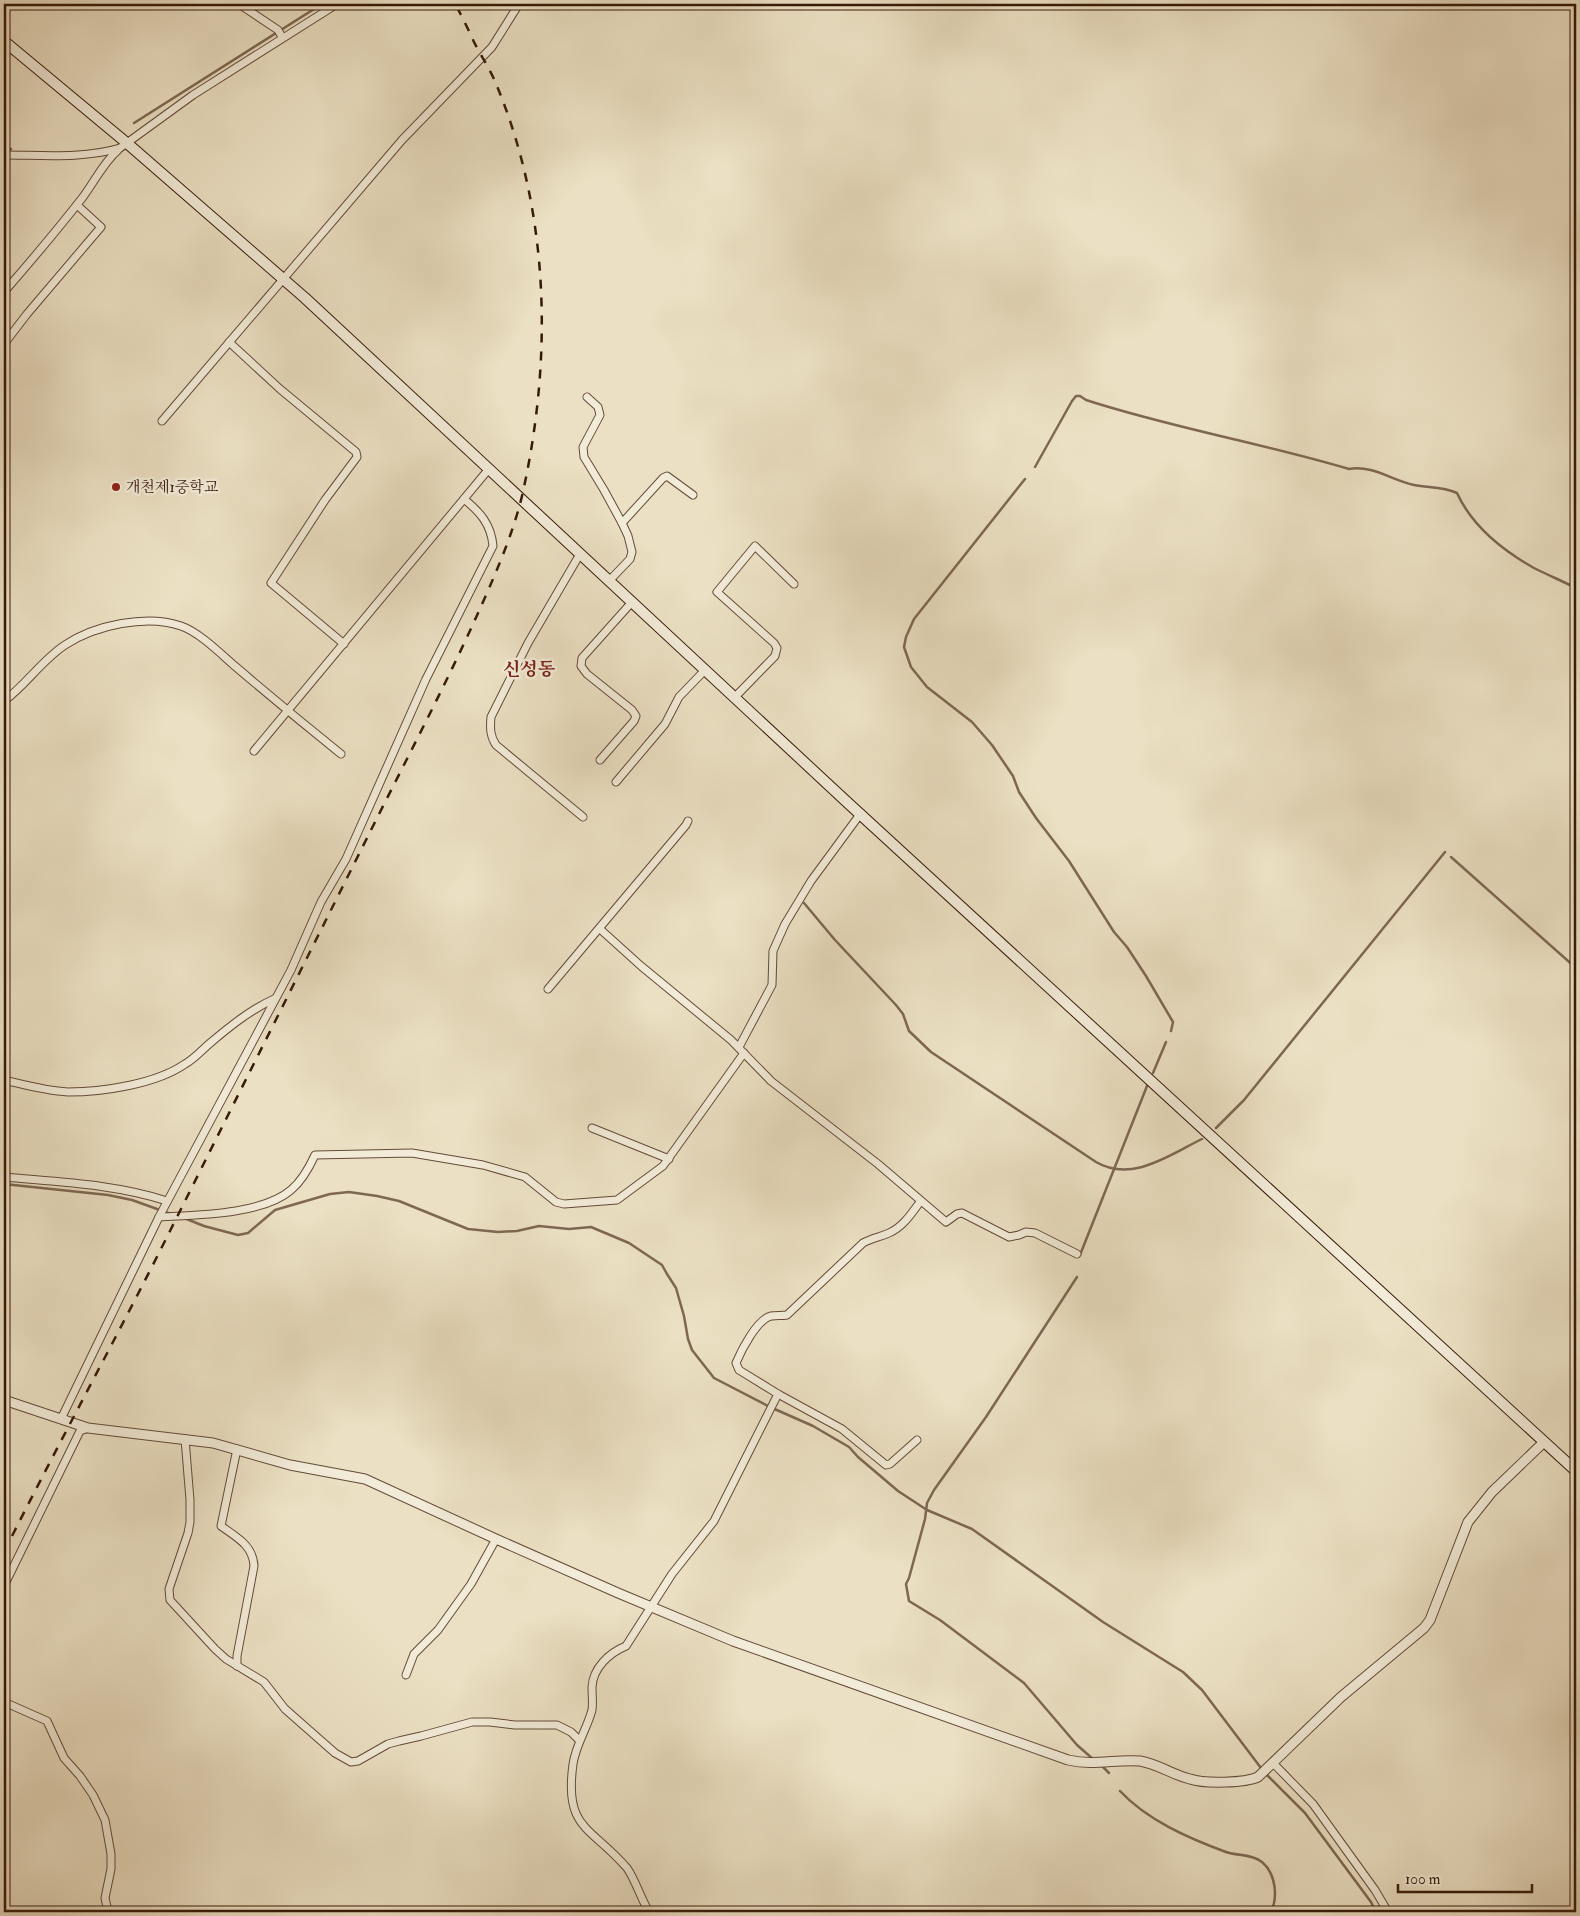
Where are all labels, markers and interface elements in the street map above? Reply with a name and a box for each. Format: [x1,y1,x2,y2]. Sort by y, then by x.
place label: 개천제1중학교 [126,478,219,497]
marker: 개천제1중학교 [110,481,122,493]
district label: 신성동 [503,658,556,681]
scale bar [1398,1861,1531,1893]
text: 100 m [1405,1870,1441,1889]

